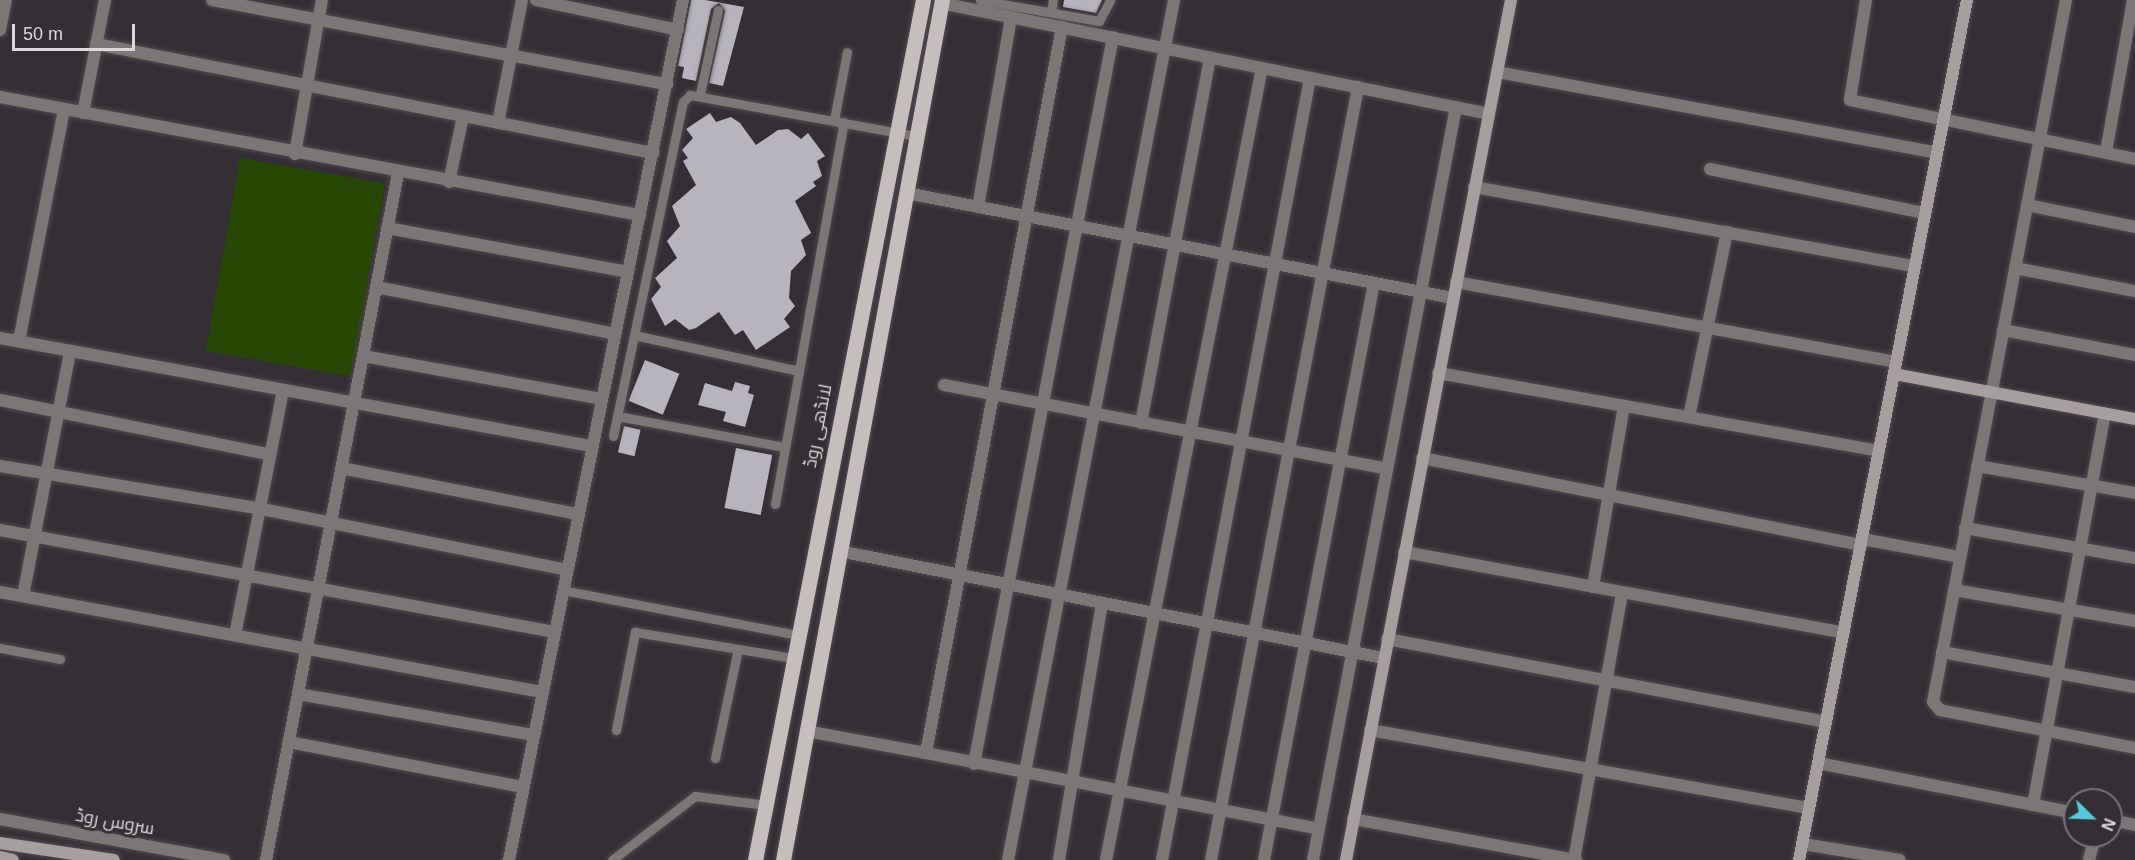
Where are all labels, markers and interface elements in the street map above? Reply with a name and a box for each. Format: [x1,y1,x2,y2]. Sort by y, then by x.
scale bar [15,12,138,50]
text: 50 m [23,24,63,44]
street label: لانڈھی روڈ [799,382,837,470]
north arrow [2063,788,2123,848]
street label: سروس روڈ [74,804,156,840]
text: N [2098,816,2118,833]

